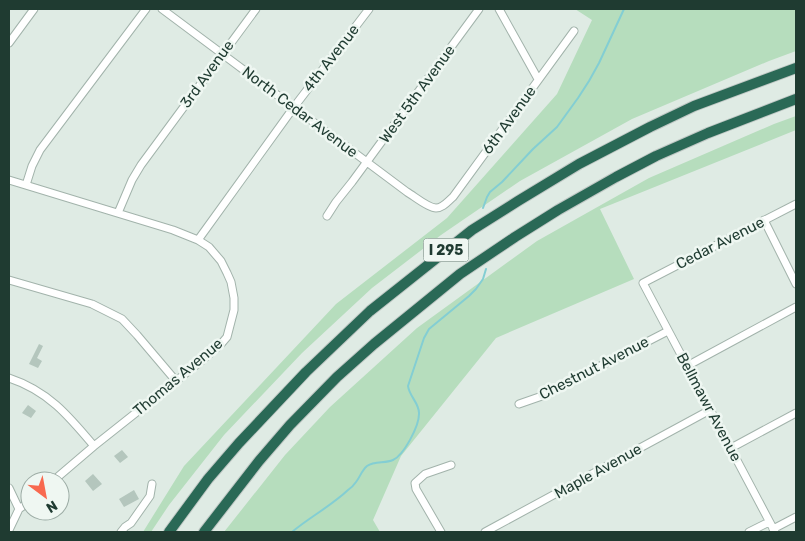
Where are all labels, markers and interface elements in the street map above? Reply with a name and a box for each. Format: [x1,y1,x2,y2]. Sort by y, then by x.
street label: 4th Avenue [299,21,363,95]
street label: 3rd Avenue [176,37,238,111]
street label: West 5th Avenue [375,41,459,147]
street label: North Cedar Avenue [239,63,361,161]
street label: 6th Avenue [478,82,540,158]
street label: Cedar Avenue [673,213,767,273]
road number: I 295 [424,238,468,262]
street label: Chestnut Avenue [536,333,652,403]
street label: Thomas Avenue [130,334,226,420]
street label: Bellmawr Avenue [673,350,745,464]
street label: Maple Avenue [551,440,645,502]
north arrow [20,471,70,521]
text: N [43,497,60,516]

